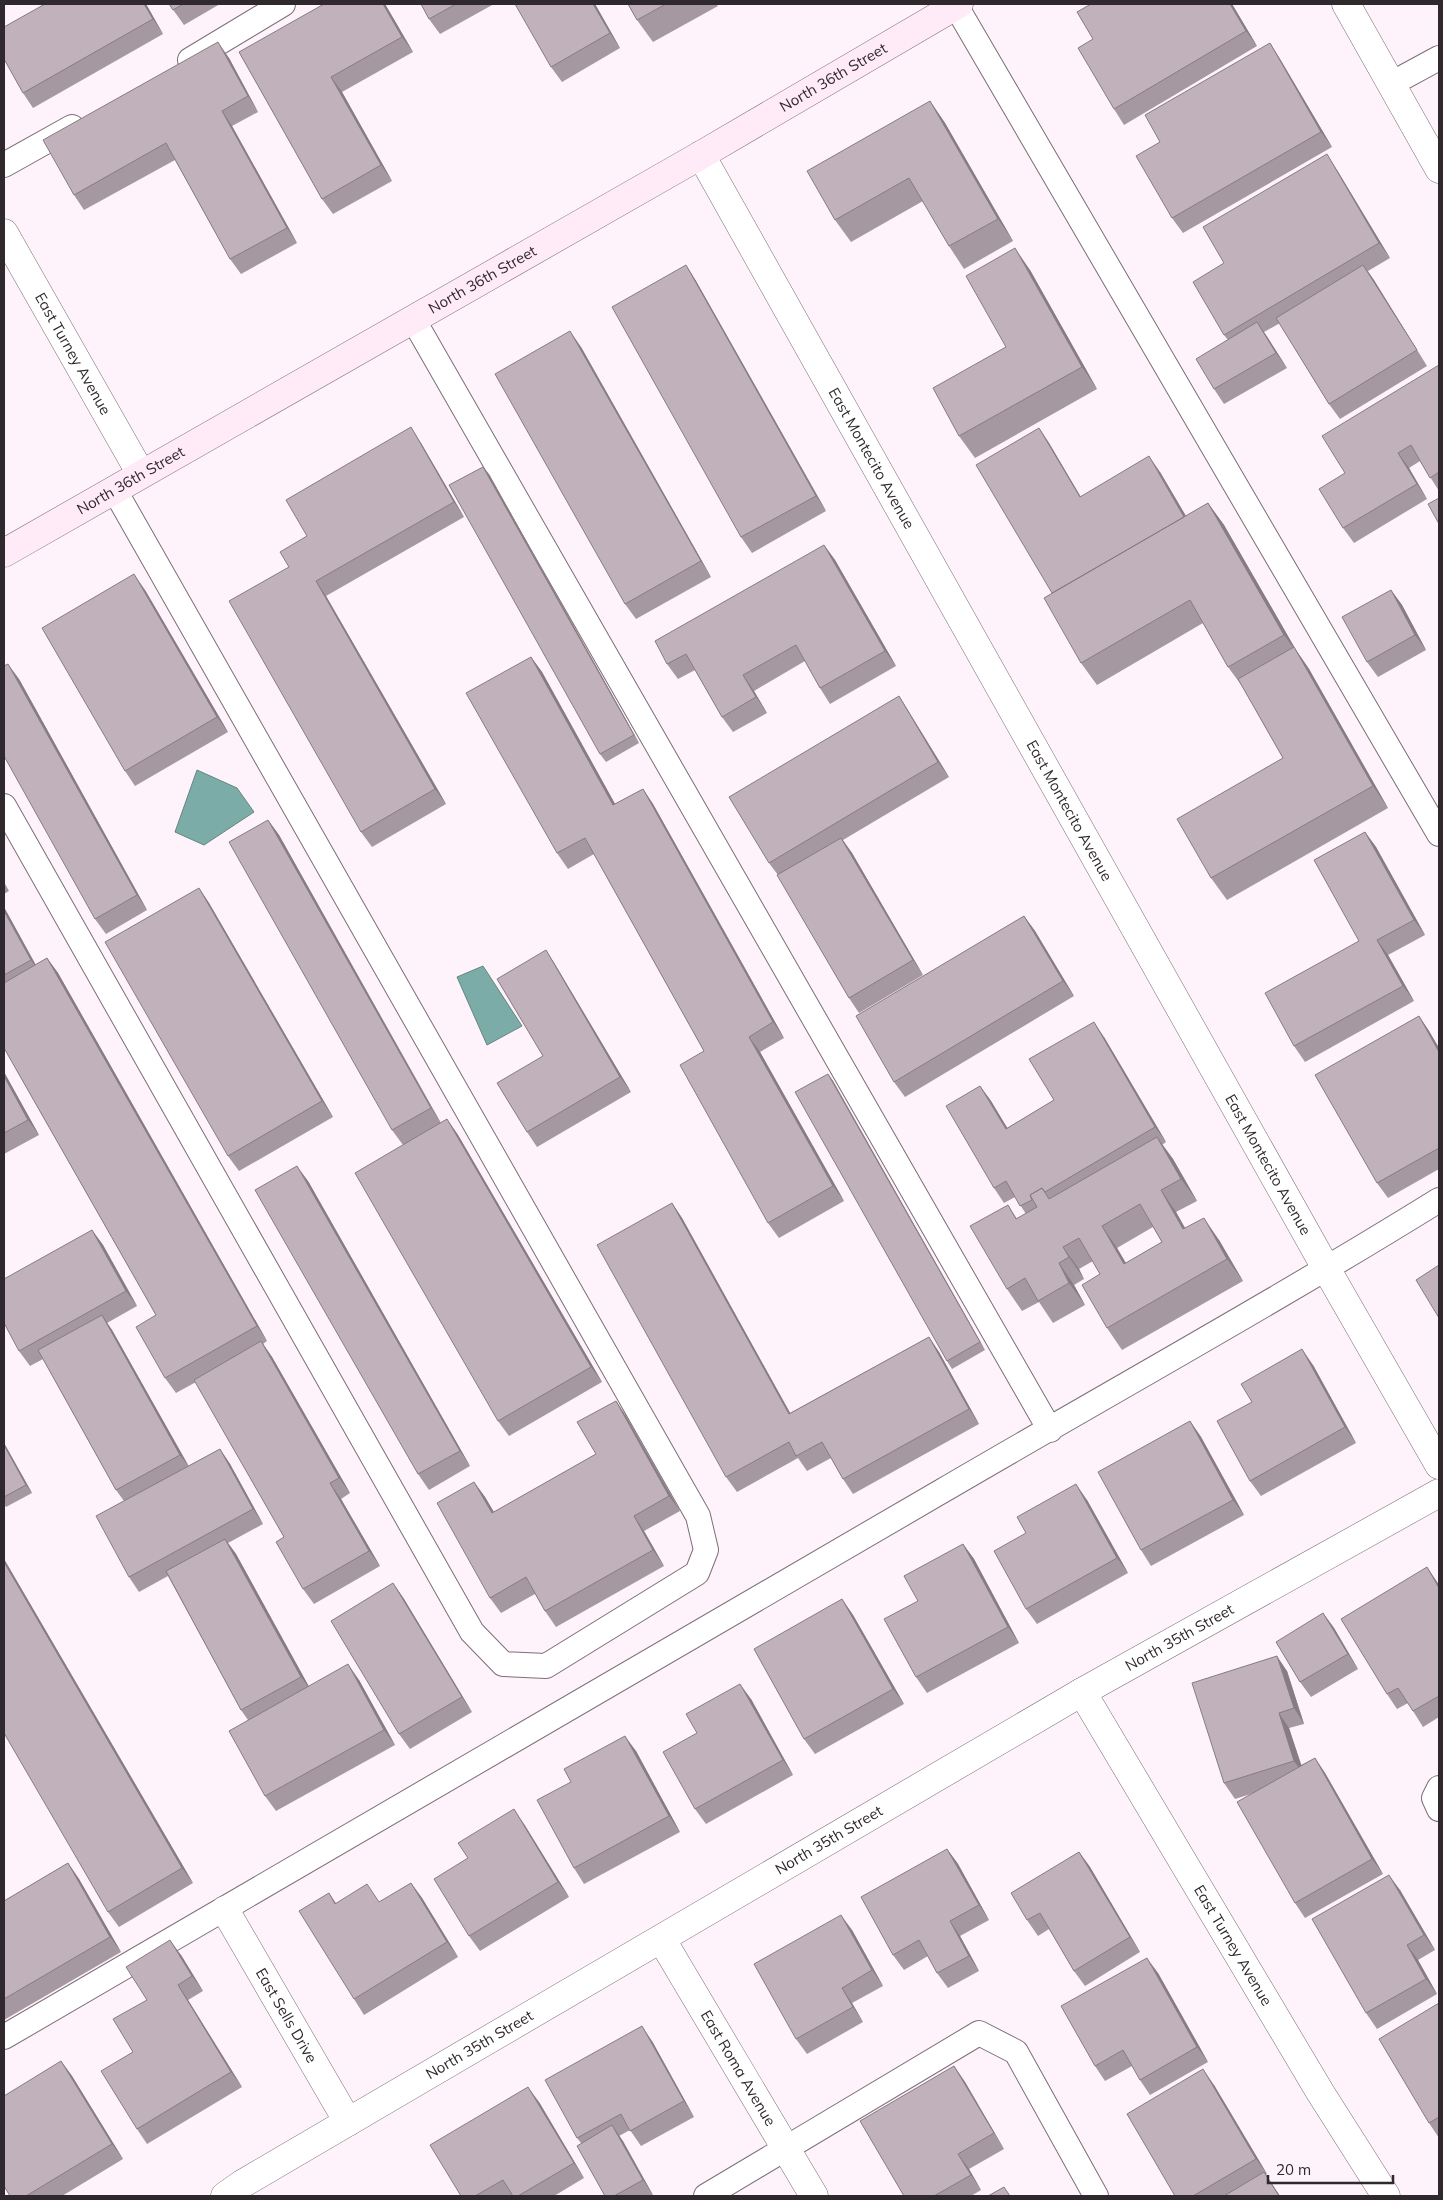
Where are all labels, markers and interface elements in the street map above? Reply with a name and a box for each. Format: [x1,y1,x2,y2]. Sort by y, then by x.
street label: North 36th Street [776,38,890,116]
street label: North 36th Street [425,241,540,318]
street label: East Turney Avenue [31,289,115,418]
street label: East Montecito Avenue [825,384,919,532]
street label: North 36th Street [73,442,188,518]
street label: East Montecito Avenue [1022,737,1117,884]
street label: East Montecito Avenue [1221,1091,1316,1238]
street label: North 35th Street [1122,1599,1237,1675]
street label: North 35th Street [772,1801,886,1879]
street label: East Turney Avenue [1190,1881,1277,2009]
street label: East Sells Drive [252,1964,322,2066]
street label: North 35th Street [422,2006,536,2083]
street label: East Roma Avenue [697,2006,780,2129]
scale bar [1268,2152,1393,2184]
text: 20 m [1276,2160,1311,2179]

